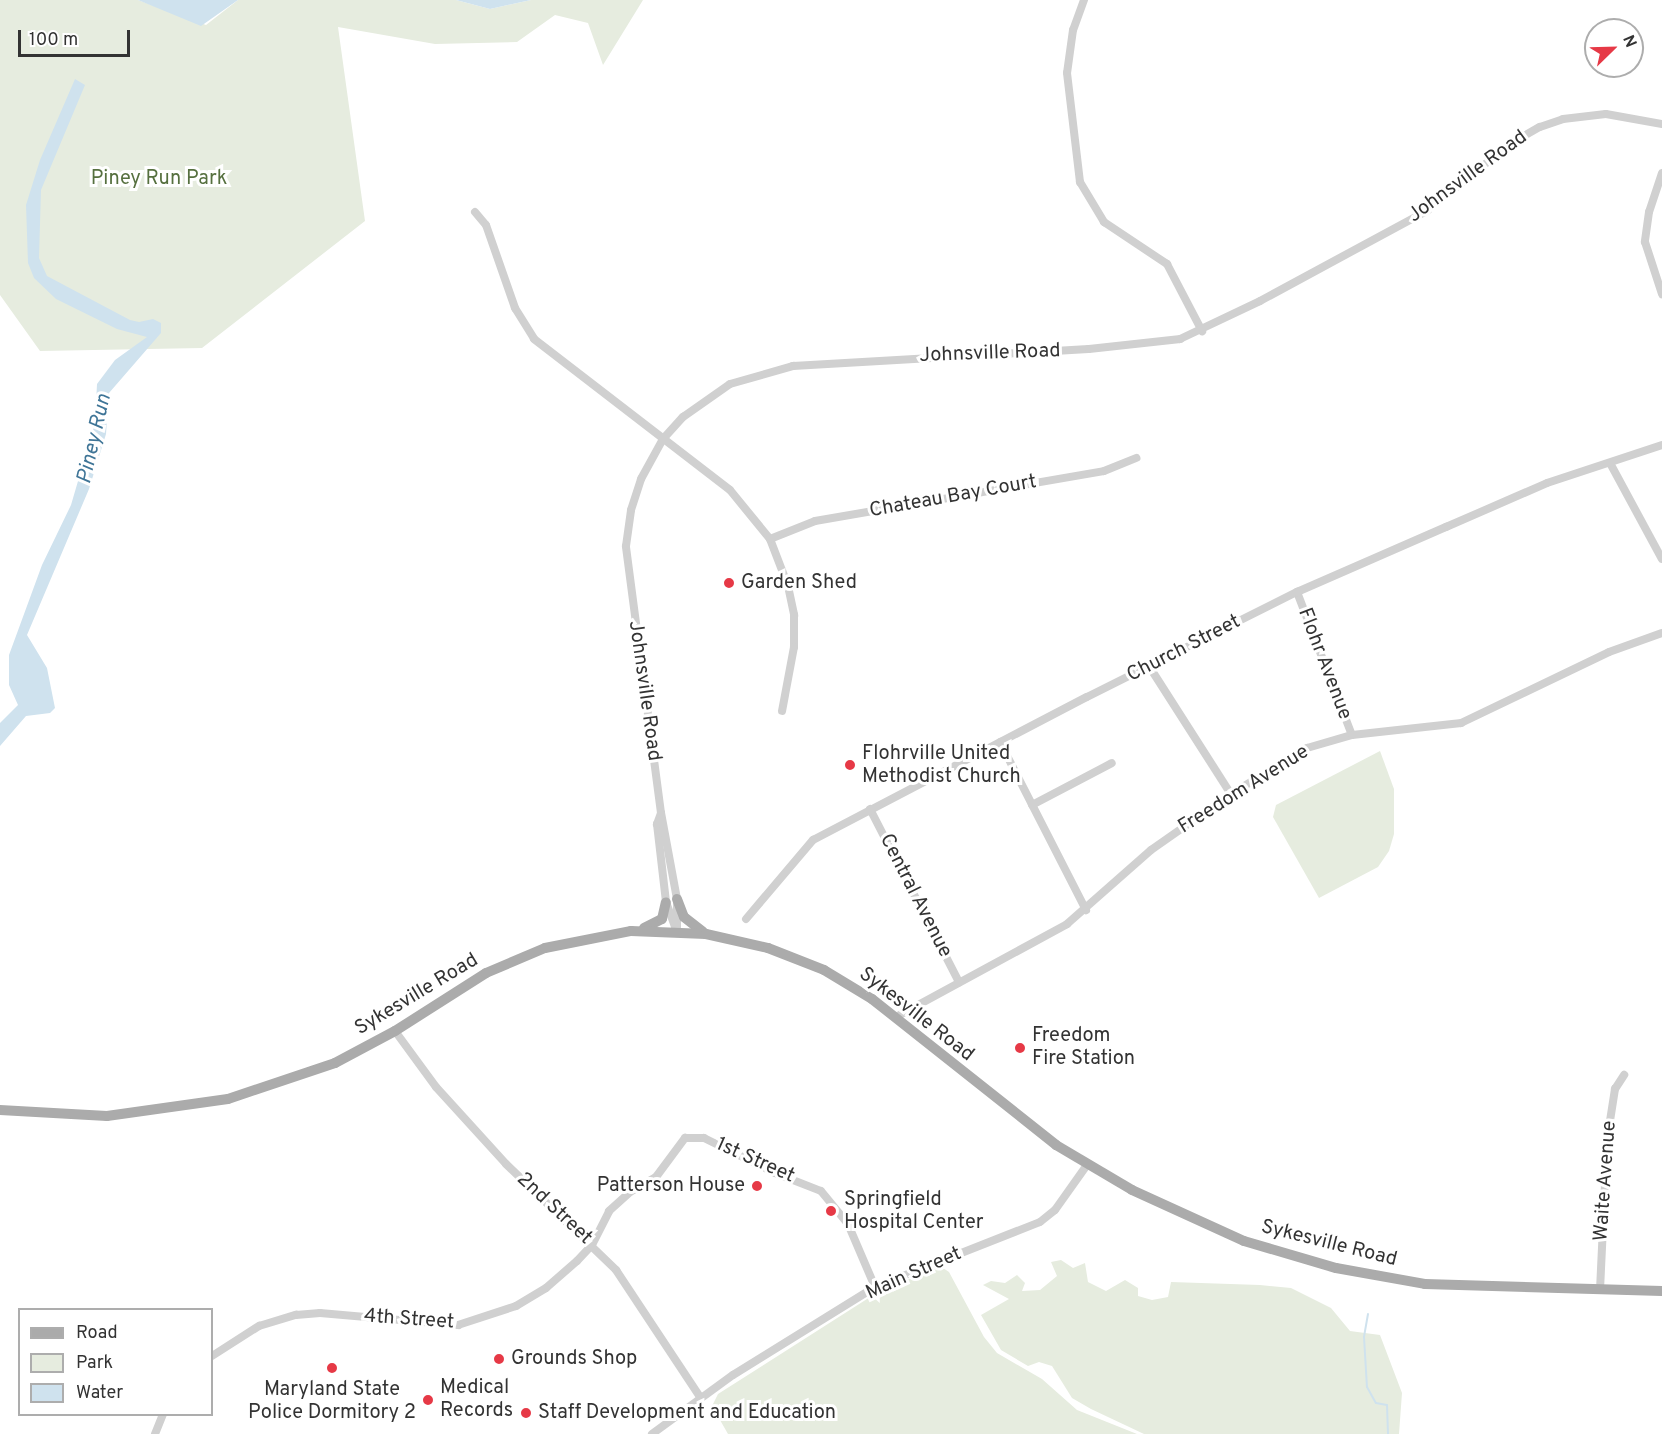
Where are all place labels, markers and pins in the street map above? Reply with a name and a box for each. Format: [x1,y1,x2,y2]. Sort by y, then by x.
place label: Garden Shed [741,571,857,595]
marker: Garden Shed [722,576,736,590]
place label: Flohrville United Methodist Church [862,742,1021,789]
marker: Flohrville United Methodist Church [843,758,857,772]
place label: Freedom Fire Station [1032,1024,1135,1071]
marker: Freedom Fire Station [1013,1041,1027,1055]
place label: Patterson House [597,1174,745,1198]
marker: Patterson House [750,1179,764,1193]
place label: Springfield Hospital Center [844,1188,984,1235]
marker: Springfield Hospital Center [822,1202,840,1220]
place label: Grounds Shop [511,1347,637,1371]
marker: Grounds Shop [492,1352,506,1366]
marker: Maryland State Police Dormitory 2 [325,1361,339,1375]
place label: Medical Records [440,1376,513,1423]
place label: Maryland State Police Dormitory 2 [248,1378,416,1425]
marker: Medical Records [421,1393,435,1407]
place label: Staff Development and Education [538,1401,836,1425]
marker: Staff Development and Education [519,1406,533,1420]

